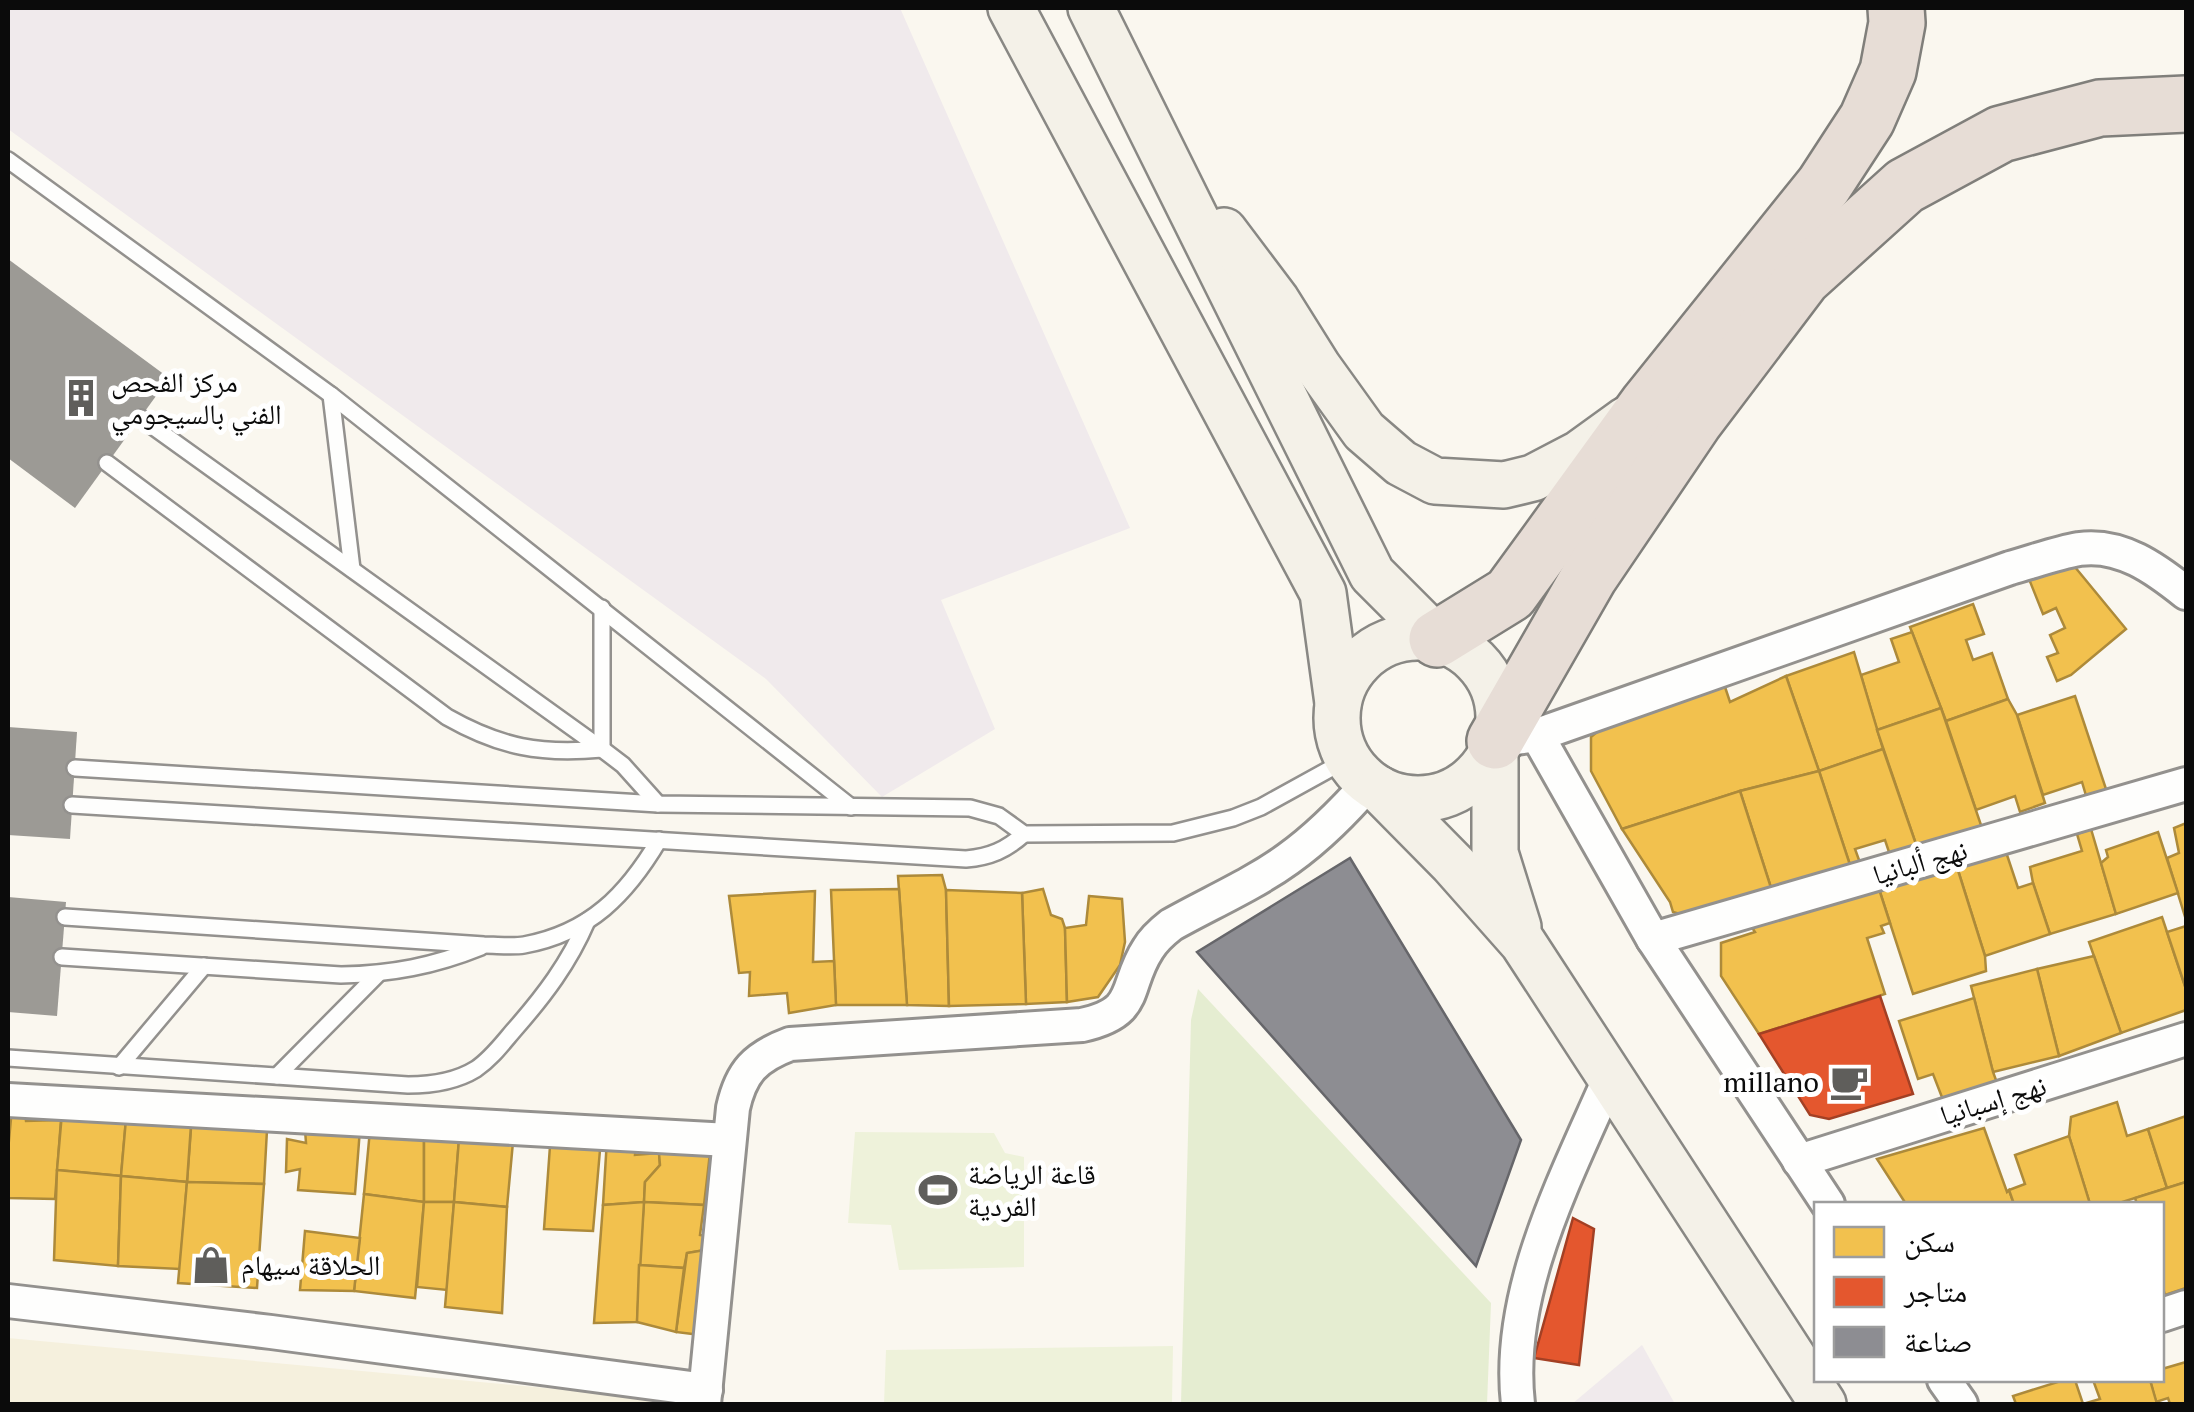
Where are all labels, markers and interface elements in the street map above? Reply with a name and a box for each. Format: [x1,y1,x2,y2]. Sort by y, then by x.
place label: مركز الفحص الفني بالسيجومي [111,363,282,437]
building icon: مركز الفحص الفني بالسيجومي [60,377,102,419]
street label: نهج ألبانيا [1868,830,1971,893]
cafe icon: millano [1828,1061,1870,1103]
place label: millano [1723,1063,1819,1100]
street label: نهج إسبانيا [1935,1066,2051,1133]
place label: قاعة الرياضة الفردية [968,1155,1096,1224]
sports icon: قاعة الرياضة الفردية [917,1169,959,1211]
legend [1814,1202,2164,1382]
text: سكن [1904,1221,1955,1261]
shop icon: الحلاقة سيهام [190,1244,232,1286]
place label: الحلاقة سيهام [241,1246,381,1284]
text: متاجر [1903,1271,1967,1311]
text: صناعة [1904,1321,1973,1361]

